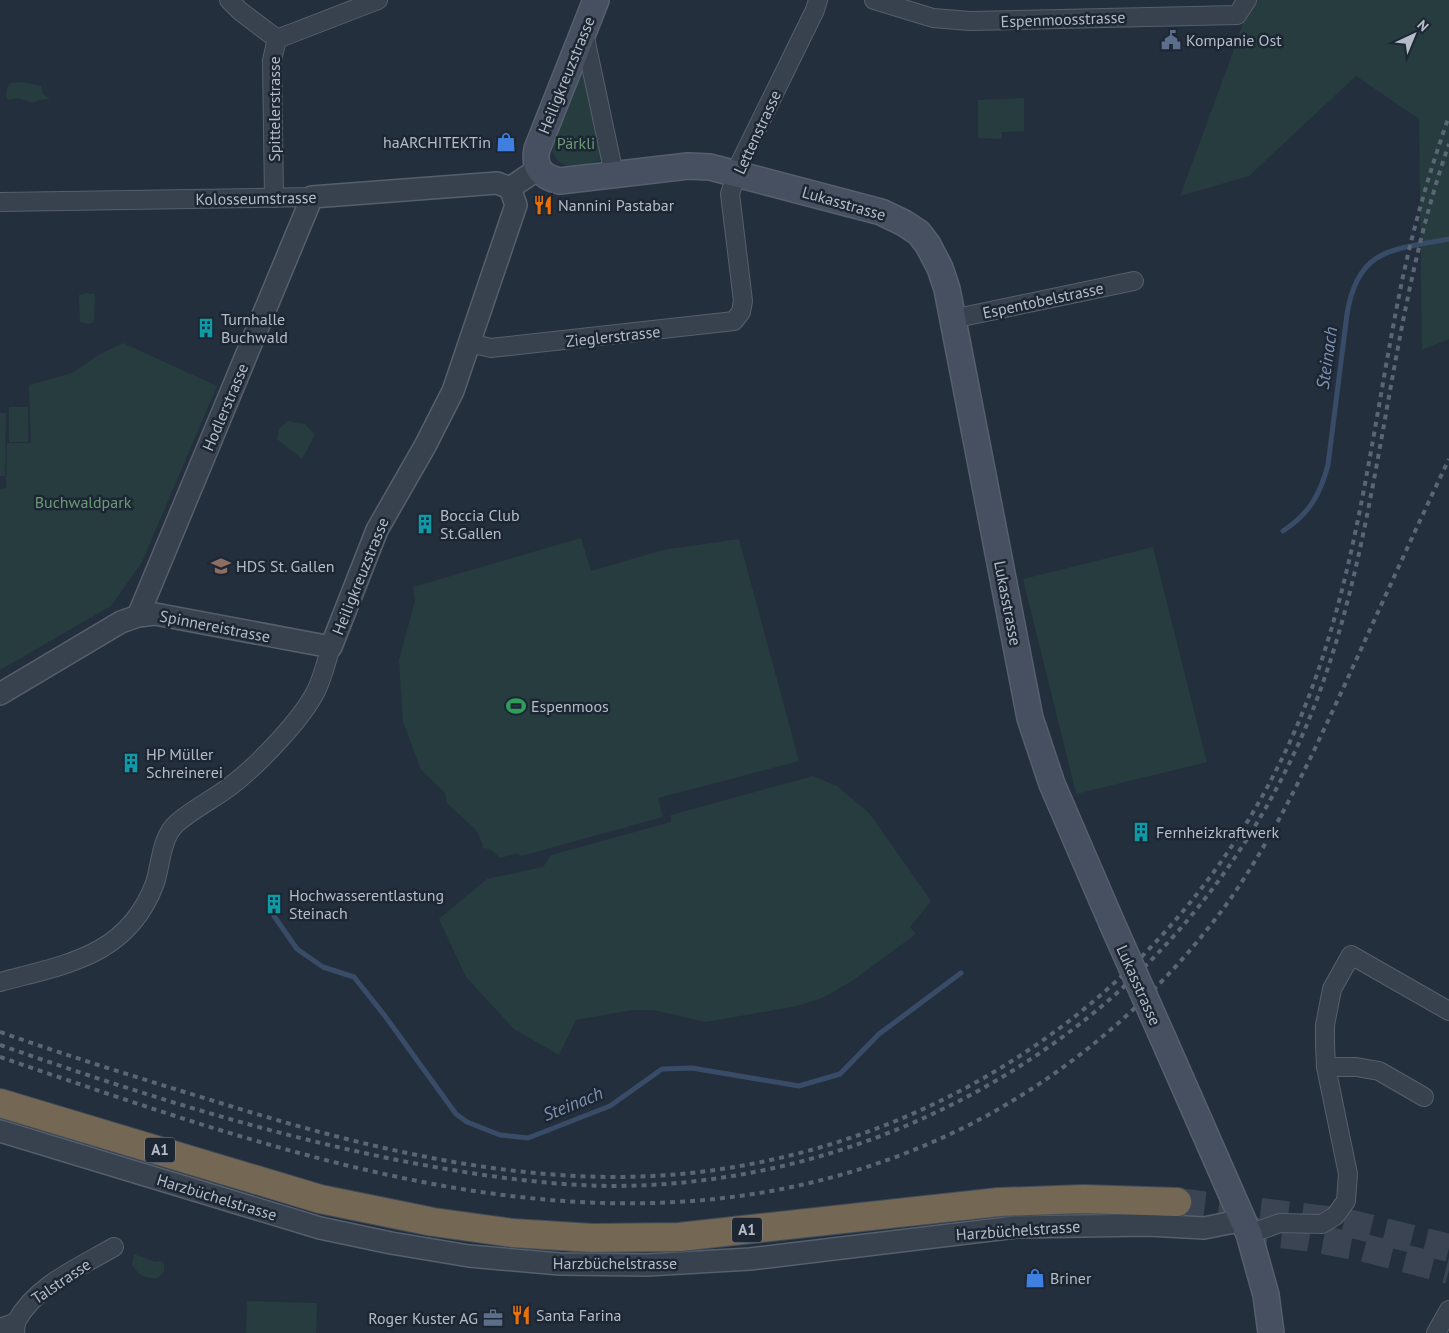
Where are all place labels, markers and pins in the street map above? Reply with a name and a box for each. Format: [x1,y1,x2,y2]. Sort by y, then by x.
public building icon: Kompanie Ost [1160,29,1182,51]
place label: Kompanie Ost [1186,30,1282,50]
shop icon: haARCHITEKTin [495,131,517,153]
place label: haARCHITEKTin [383,132,491,152]
restaurant icon: Nannini Pastabar [532,194,554,216]
place label: Nannini Pastabar [558,195,675,215]
place label: Turnhalle Buchwald [221,309,288,347]
building icon: Turnhalle Buchwald [195,317,217,339]
place label: Boccia Club St.Gallen [440,505,520,543]
building icon: Boccia Club St.Gallen [414,513,436,535]
school or university icon: HDS St. Gallen [210,555,232,577]
place label: HDS St. Gallen [236,556,335,576]
sports icon: Espenmoos [505,695,527,717]
place label: Espenmoos [531,696,609,716]
place label: HP Müller Schreinerei [146,744,223,782]
building icon: HP Müller Schreinerei [120,752,142,774]
building icon: Fernheizkraftwerk [1130,821,1152,843]
place label: Fernheizkraftwerk [1156,822,1279,842]
place label: Hochwasserentlastung Steinach [289,885,444,923]
building icon: Hochwasserentlastung Steinach [263,893,285,915]
shop icon: Briner [1024,1267,1046,1289]
place label: Briner [1050,1268,1092,1288]
restaurant icon: Santa Farina [510,1304,532,1326]
place label: Santa Farina [536,1305,621,1325]
office icon: Roger Kuster AG [482,1307,504,1329]
place label: Roger Kuster AG [368,1308,478,1328]

